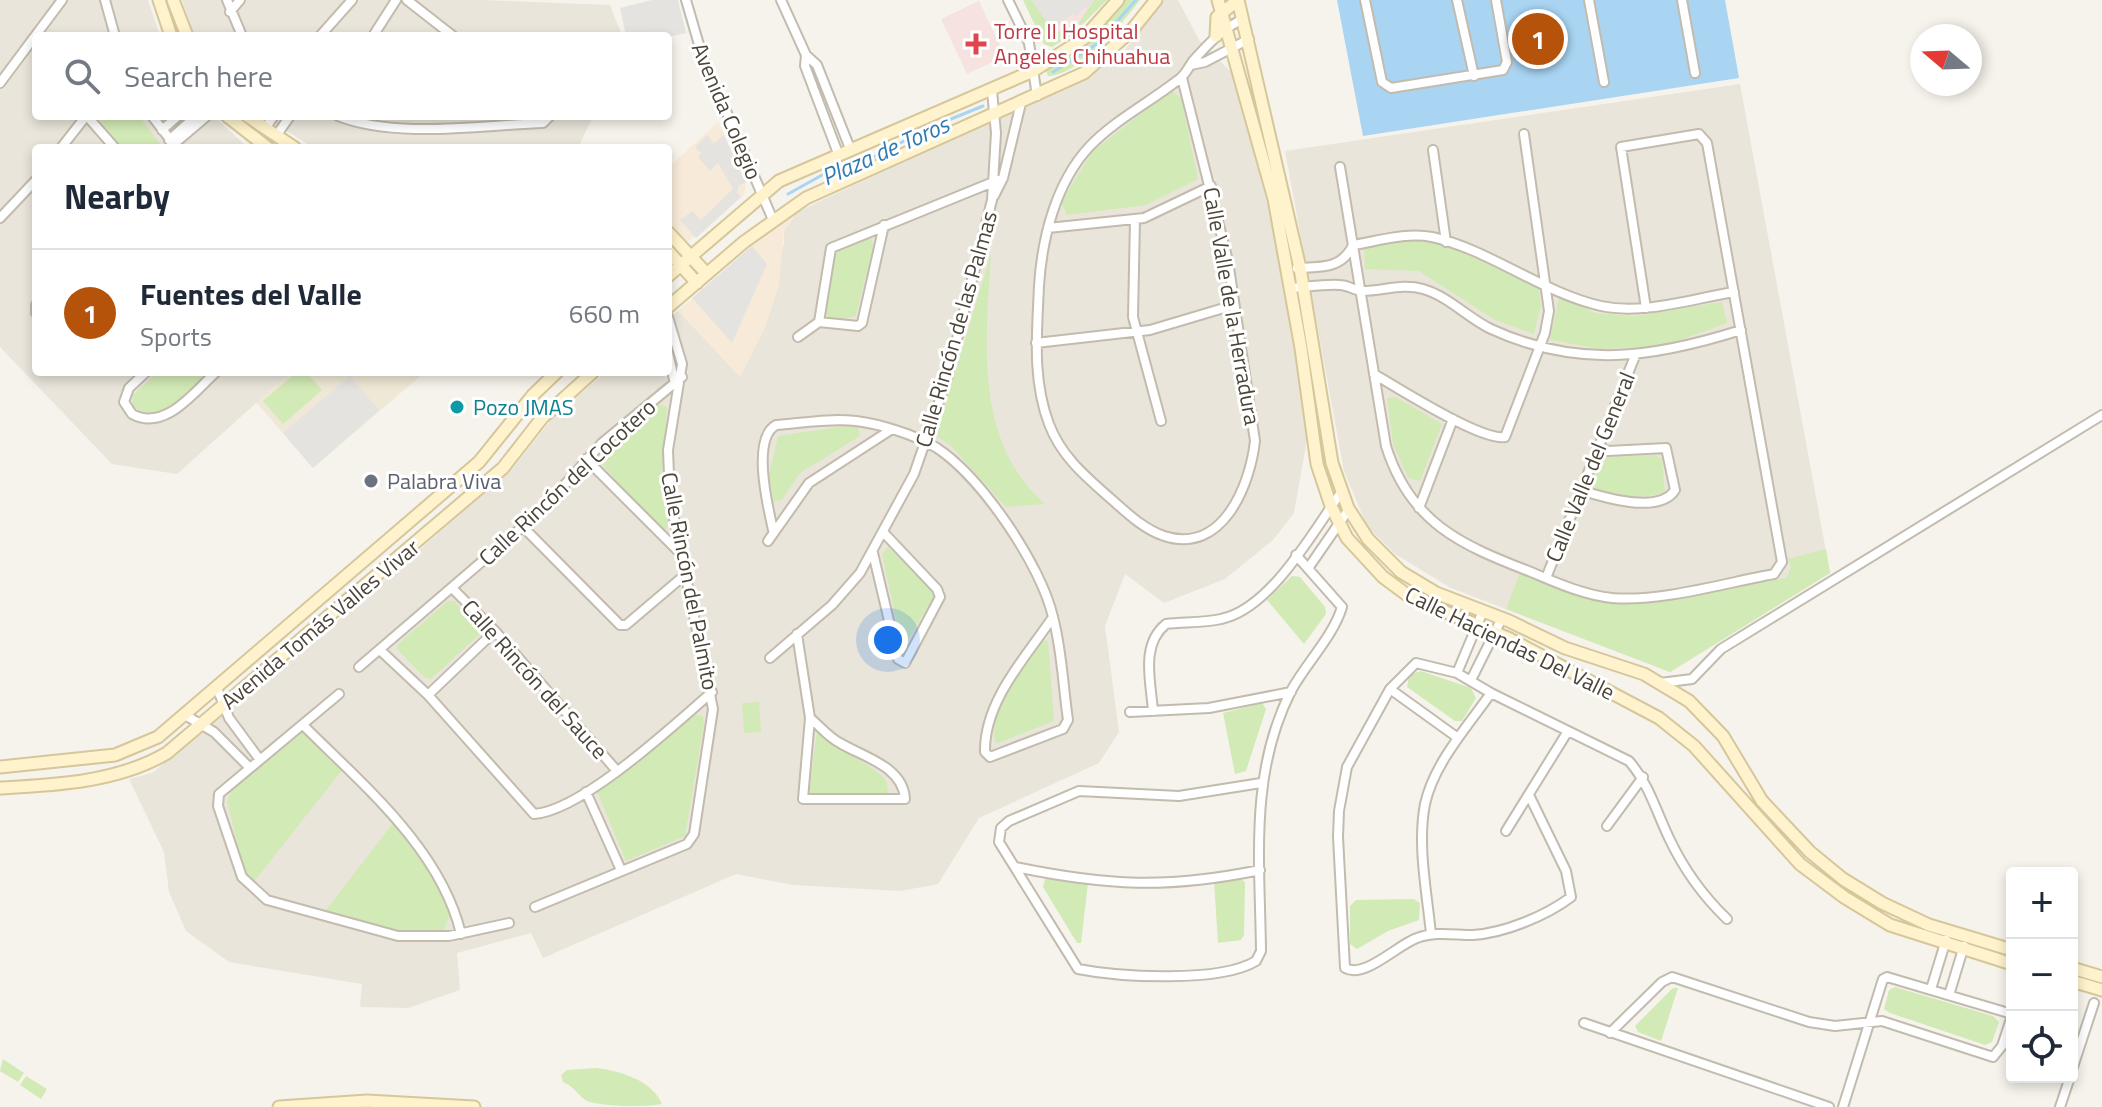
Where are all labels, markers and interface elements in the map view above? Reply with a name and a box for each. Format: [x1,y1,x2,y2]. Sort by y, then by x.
pin: 1 [1512,9,1564,69]
place label: Torre II Hospital Angeles Chihuahua [994,14,1170,73]
north arrow [1910,24,1982,96]
search box [32,32,672,120]
marker: Torre II Hospital Angeles Chihuahua [965,33,987,55]
street label: Avenida Colegio [683,37,771,185]
text: Search here [124,53,273,99]
icon: search [60,54,104,98]
water label: Plaza de Toros [815,105,956,194]
text: Nearby [64,170,170,222]
street label: Calle Valle de la Herradura [1194,184,1270,428]
street label: Calle Rincón de las Palmas [906,207,1006,451]
text: Fuentes del Valle [140,271,362,317]
text: 1 [83,294,97,333]
text: 660 m [569,294,640,333]
text: Sports [140,317,212,356]
street label: Calle Valle del General [1536,367,1644,567]
street label: Calle Rincón del Cocotero [471,390,663,574]
place label: Pozo JMAS [473,390,574,424]
marker: Pozo JMAS [448,398,466,416]
place label: Palabra Viva [387,464,501,498]
street label: Calle Rincón del Palmito [652,469,728,693]
marker: Palabra Viva [362,472,380,490]
street label: Avenida Tomás Valles Vivar [213,530,427,717]
street label: Calle Haciendas Del Valle [1399,577,1621,709]
street label: Calle Rincón del Sauce [454,591,616,767]
your location [868,620,908,660]
map controls [2006,867,2078,1083]
button: + [2006,867,2078,939]
button: − [2006,939,2078,1011]
button: locate [2006,1011,2078,1083]

